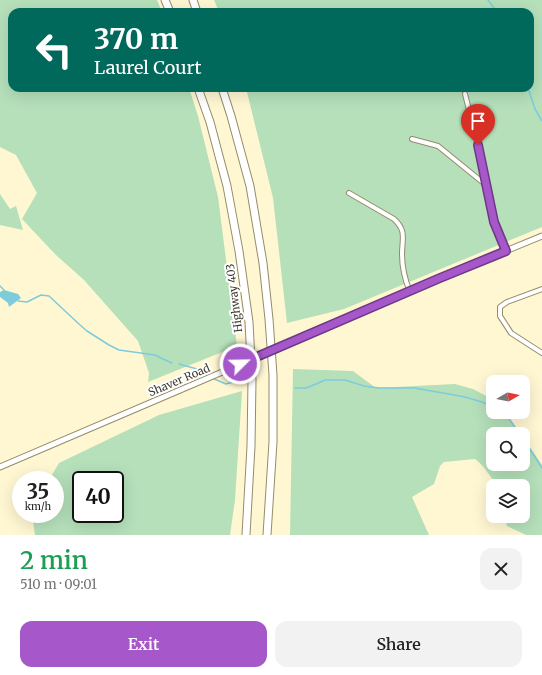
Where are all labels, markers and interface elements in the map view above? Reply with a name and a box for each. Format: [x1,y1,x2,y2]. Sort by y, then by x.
text: 370 m [94,21,178,57]
icon: left [28,24,80,76]
text: Laurel Court [94,56,202,79]
pin [461,104,495,145]
icon: arrive [467,110,489,132]
street label: Highway 403 [223,263,245,333]
position arrow [219,343,261,385]
street label: Shaver Road [146,361,212,399]
north arrow [486,375,530,419]
map controls [486,375,530,523]
button: search [486,427,530,471]
speed limit sign: 40 [72,471,124,523]
text: 35 [27,479,49,504]
button: layers [486,479,530,523]
text: km/h [25,500,51,513]
text: 2 min [20,545,88,576]
button: close [480,548,522,590]
text: 510 m · 09:01 [20,576,97,593]
button: Exit [20,621,267,667]
button: Share [275,621,522,667]

